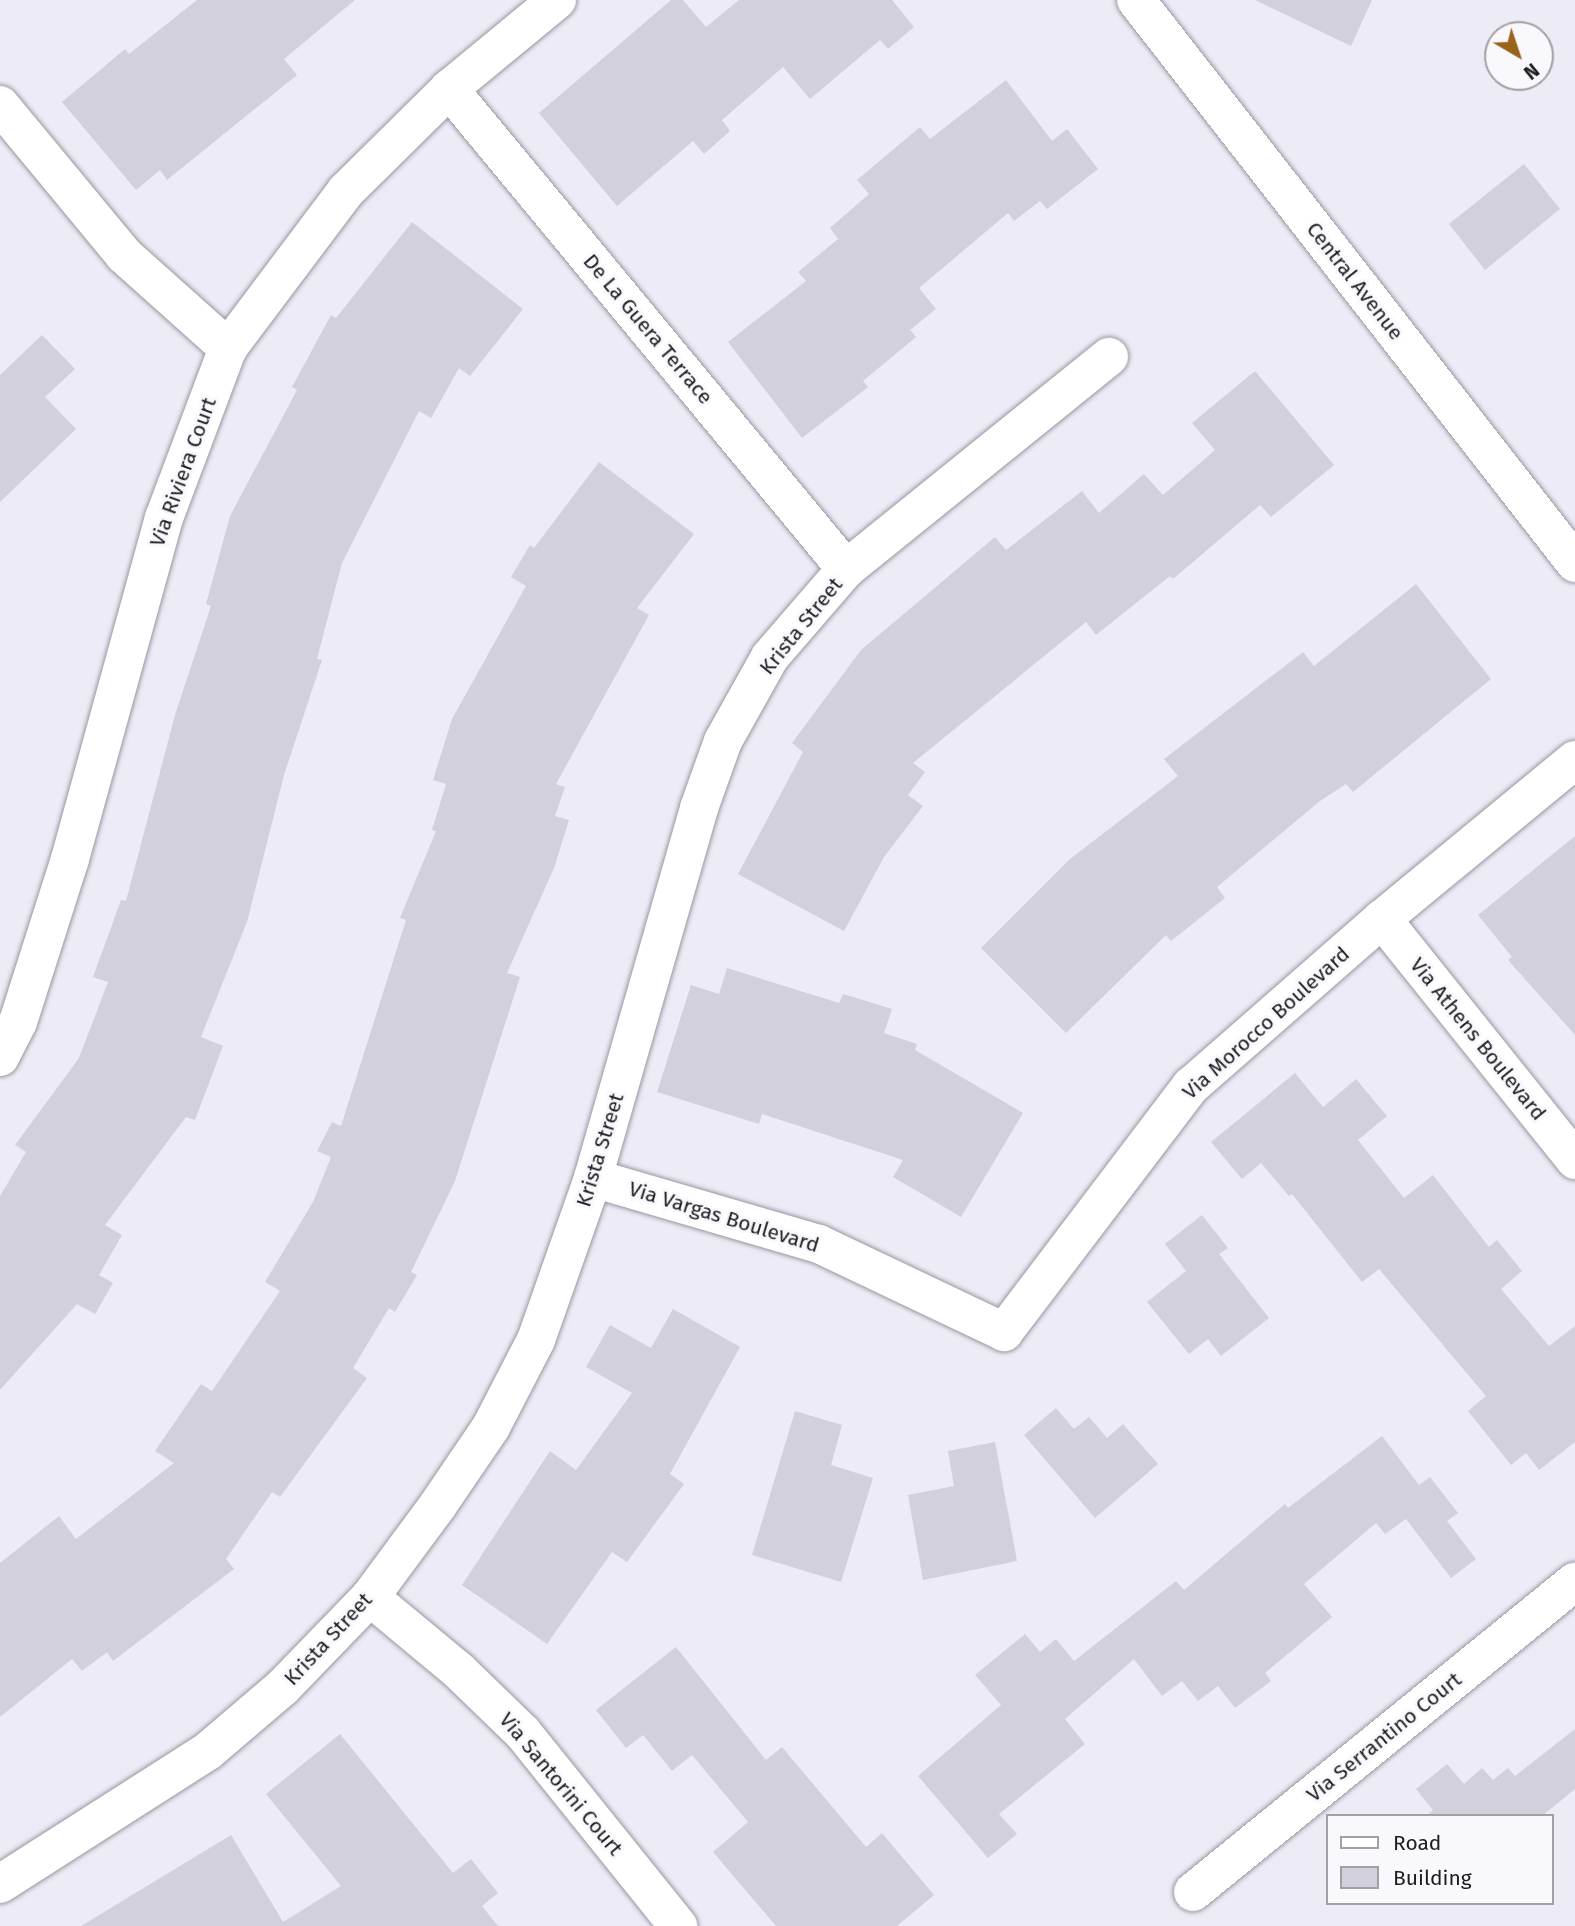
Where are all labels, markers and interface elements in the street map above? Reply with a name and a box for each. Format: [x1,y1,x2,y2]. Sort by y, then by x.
north arrow [1484,21,1554,91]
text: N [1519,58,1543,84]
street label: Central Avenue [1301,217,1409,345]
street label: De La Guera Terrace [578,249,718,409]
street label: Via Riviera Court [144,394,222,550]
street label: Krista Street [754,572,848,680]
street label: Via Morocco Boulevard [1177,941,1355,1105]
street label: Via Athens Boulevard [1405,953,1551,1125]
street label: Krista Street [571,1090,629,1210]
street label: Via Vargas Boulevard [626,1176,822,1258]
street label: Krista Street [279,1587,377,1691]
street label: Via Serrantino Court [1302,1667,1466,1807]
street label: Via Santorini Court [494,1707,628,1861]
legend [1326,1814,1554,1905]
text: Road [1393,1830,1441,1856]
text: Building [1393,1865,1472,1891]

